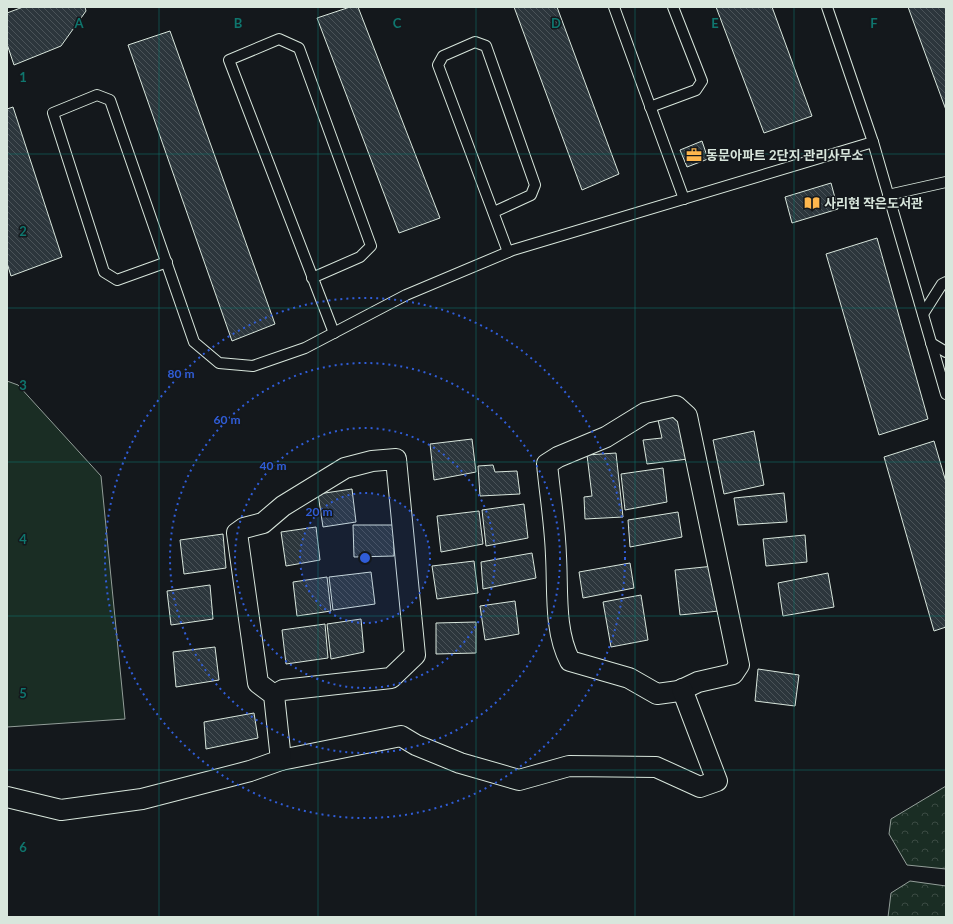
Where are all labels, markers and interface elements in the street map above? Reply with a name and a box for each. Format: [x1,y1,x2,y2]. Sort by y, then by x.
text: A [73,15,84,31]
text: B [234,15,243,31]
text: C [393,15,402,31]
text: D [551,15,561,31]
text: E [711,15,719,31]
text: F [870,15,878,31]
text: 1 [19,69,27,85]
office icon: 동문아파트 2단지 관리사무소 [685,146,703,164]
place label: 동문아파트 2단지 관리사무소 [706,147,863,163]
library icon: 사리현 작은도서관 [803,194,821,212]
place label: 사리현 작은도서관 [824,195,923,211]
text: 2 [19,223,27,239]
text: 80 m [168,366,194,381]
text: 3 [19,377,27,393]
text: 60 m [214,412,240,427]
text: 40 m [260,458,286,473]
text: 20 m [306,504,332,519]
text: 4 [19,531,27,547]
centre of rings [358,551,372,565]
text: 5 [19,685,27,701]
text: 6 [19,839,27,855]

